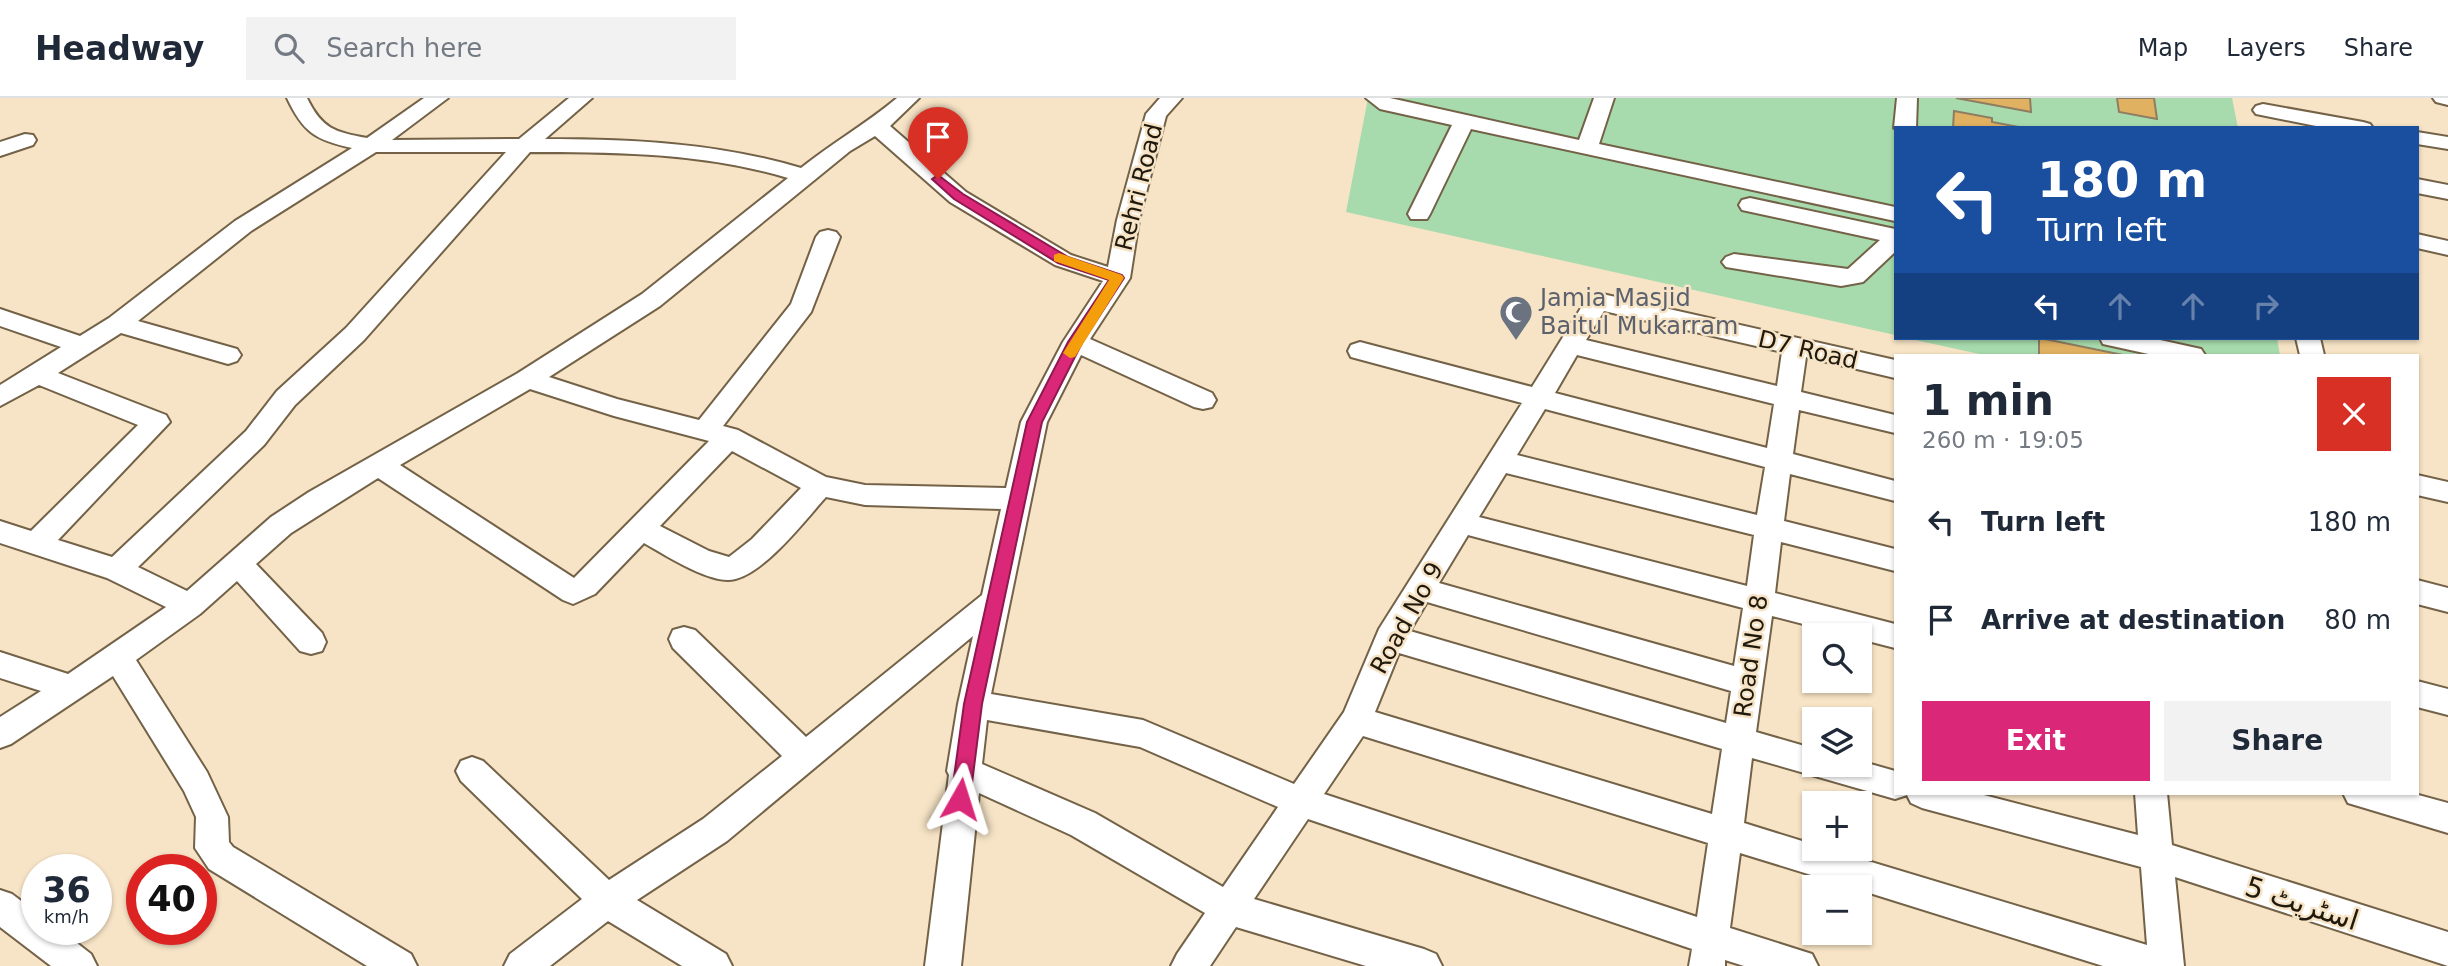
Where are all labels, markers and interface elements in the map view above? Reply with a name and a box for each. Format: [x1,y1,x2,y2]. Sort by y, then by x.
search box [246,17,736,80]
text: Headway [35,29,204,68]
icon: search [270,29,308,67]
text: Search here [326,33,482,63]
text: Map [2138,34,2188,62]
text: Layers [2226,34,2306,62]
text: Share [2344,34,2413,62]
pin [908,107,968,179]
icon: arrive [919,118,957,156]
street label: Rehri Road [1110,121,1168,253]
text: 180 m [2037,152,2207,209]
icon: left [1922,154,2013,245]
text: Turn left [2037,211,2167,249]
place label: Jamia Masjid Baitul Mukarram [1538,284,1738,340]
icon: left [2028,287,2066,325]
icon: ahead [2101,287,2139,325]
icon: ahead [2174,287,2212,325]
icon: right [2247,287,2285,325]
mosque icon: Jamia Masjid Baitul Mukarram [1497,293,1535,342]
street label: D7 Road [1755,325,1861,375]
text: 1 min [1922,376,2054,425]
button: close [2317,377,2391,451]
text: 260 m · 19:05 [1922,427,2084,453]
icon: left [1922,503,1960,541]
text: Turn left [1981,507,2105,537]
text: 180 m [2308,507,2391,537]
street label: Road No 9 [1365,557,1449,679]
street label: Road No 8 [1729,593,1773,719]
icon: arrive [1922,601,1960,639]
text: Arrive at destination [1981,605,2285,635]
text: 80 m [2324,605,2391,635]
map controls [1802,623,1872,945]
button: search [1802,623,1872,693]
button: Exit [1922,701,2150,781]
button: Share [2164,701,2391,781]
button: layers [1802,707,1872,777]
position arrow [923,762,997,836]
button: + [1802,791,1872,861]
speed limit sign: 40 [126,854,217,945]
text: 36 [42,870,91,910]
street label: اسٹریٹ 5 [2241,870,2363,937]
button: − [1802,875,1872,945]
text: km/h [44,906,89,927]

